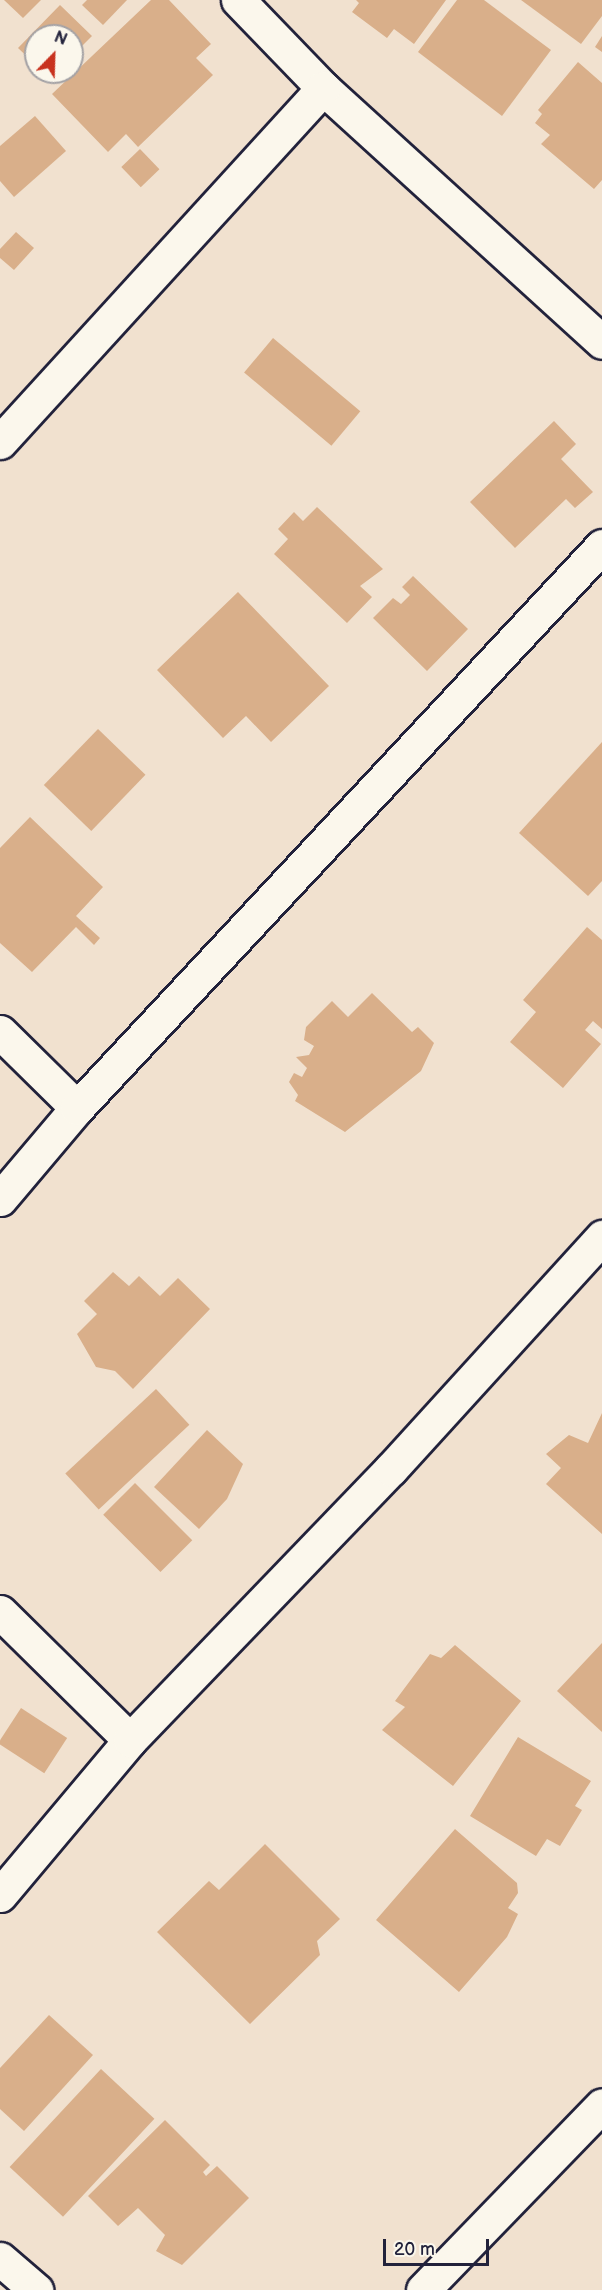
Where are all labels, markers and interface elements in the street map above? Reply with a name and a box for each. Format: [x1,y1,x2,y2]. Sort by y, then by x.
north arrow [24,24,84,84]
text: N [51,28,70,50]
scale bar [386,2227,492,2265]
text: 20 m [394,2239,435,2260]

